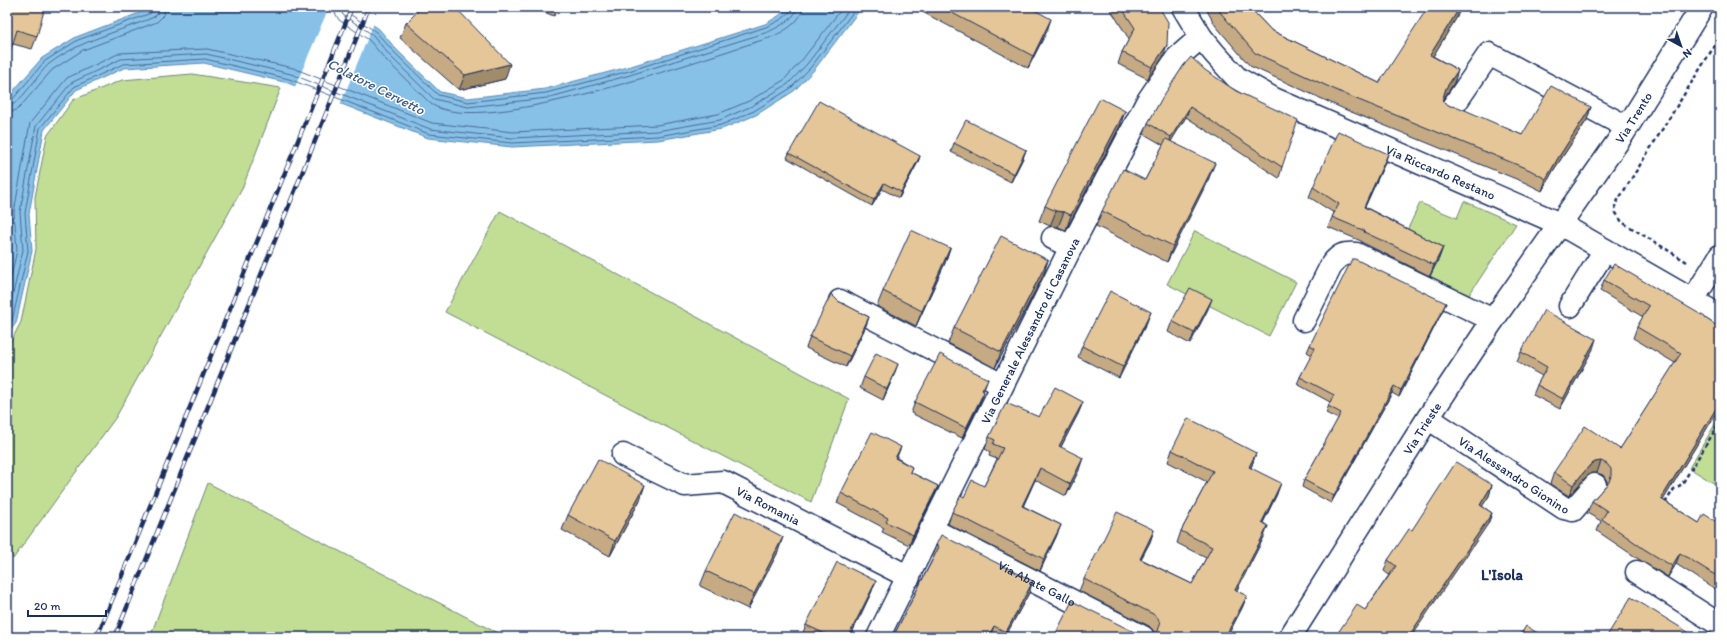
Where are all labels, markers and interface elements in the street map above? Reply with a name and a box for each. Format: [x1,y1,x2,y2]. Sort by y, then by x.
north arrow [1661,26,1701,66]
text: N [1680,46,1694,61]
water label: Colatore Cervetto [325,55,428,119]
street label: Via Trento [1612,89,1655,146]
street label: Via Riccardo Restano [1384,141,1498,203]
street label: Via Generale Alessandro di Casanova [977,234,1082,426]
street label: Via Trieste [1400,399,1444,457]
street label: Via Alessandro Gionino [1456,433,1570,516]
street label: Via Romania [734,483,803,528]
street label: Via Abate Gallo [996,557,1079,609]
district label: L'Isola [1481,566,1524,584]
scale bar [28,592,106,618]
text: 20 m [34,599,61,613]

